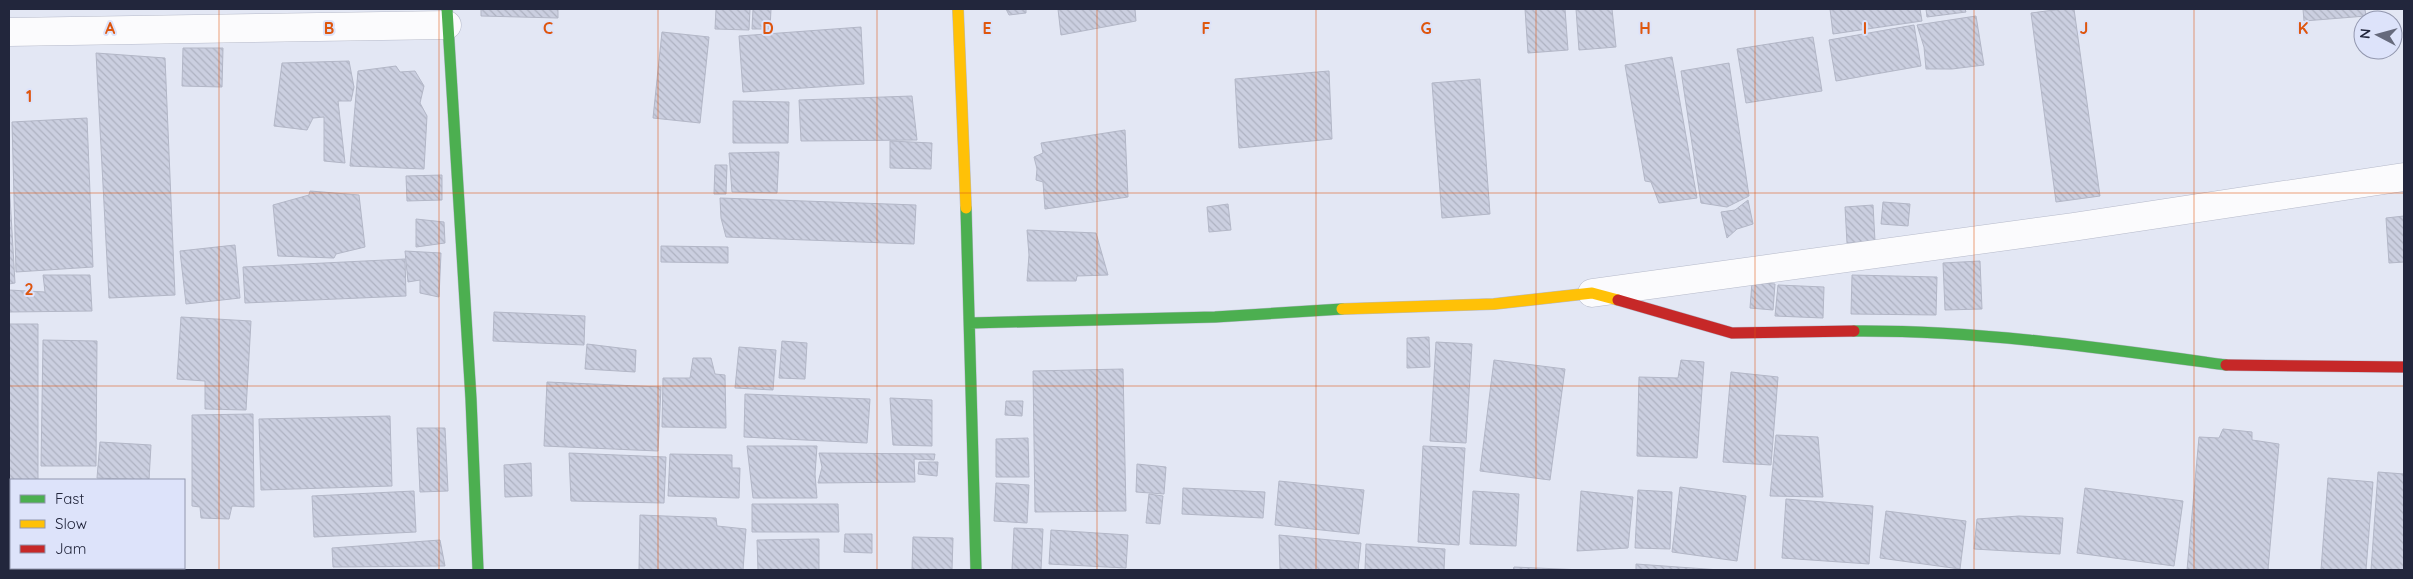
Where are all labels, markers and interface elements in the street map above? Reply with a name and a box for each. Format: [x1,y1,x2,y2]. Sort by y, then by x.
north arrow [2353,10,2403,60]
text: A [105,18,116,38]
text: B [324,18,334,38]
text: C [543,18,553,38]
text: D [762,18,774,38]
text: E [982,18,992,38]
text: F [1202,18,1211,38]
text: G [1420,18,1432,38]
text: H [1639,18,1651,38]
text: I [1863,18,1867,38]
text: J [2080,18,2088,38]
text: K [2298,18,2308,38]
text: N [2356,28,2375,40]
text: 1 [26,86,32,106]
text: 2 [24,279,34,299]
legend [10,479,185,569]
text: Fast [55,489,84,508]
text: Slow [55,514,87,533]
text: Jam [55,539,86,558]

